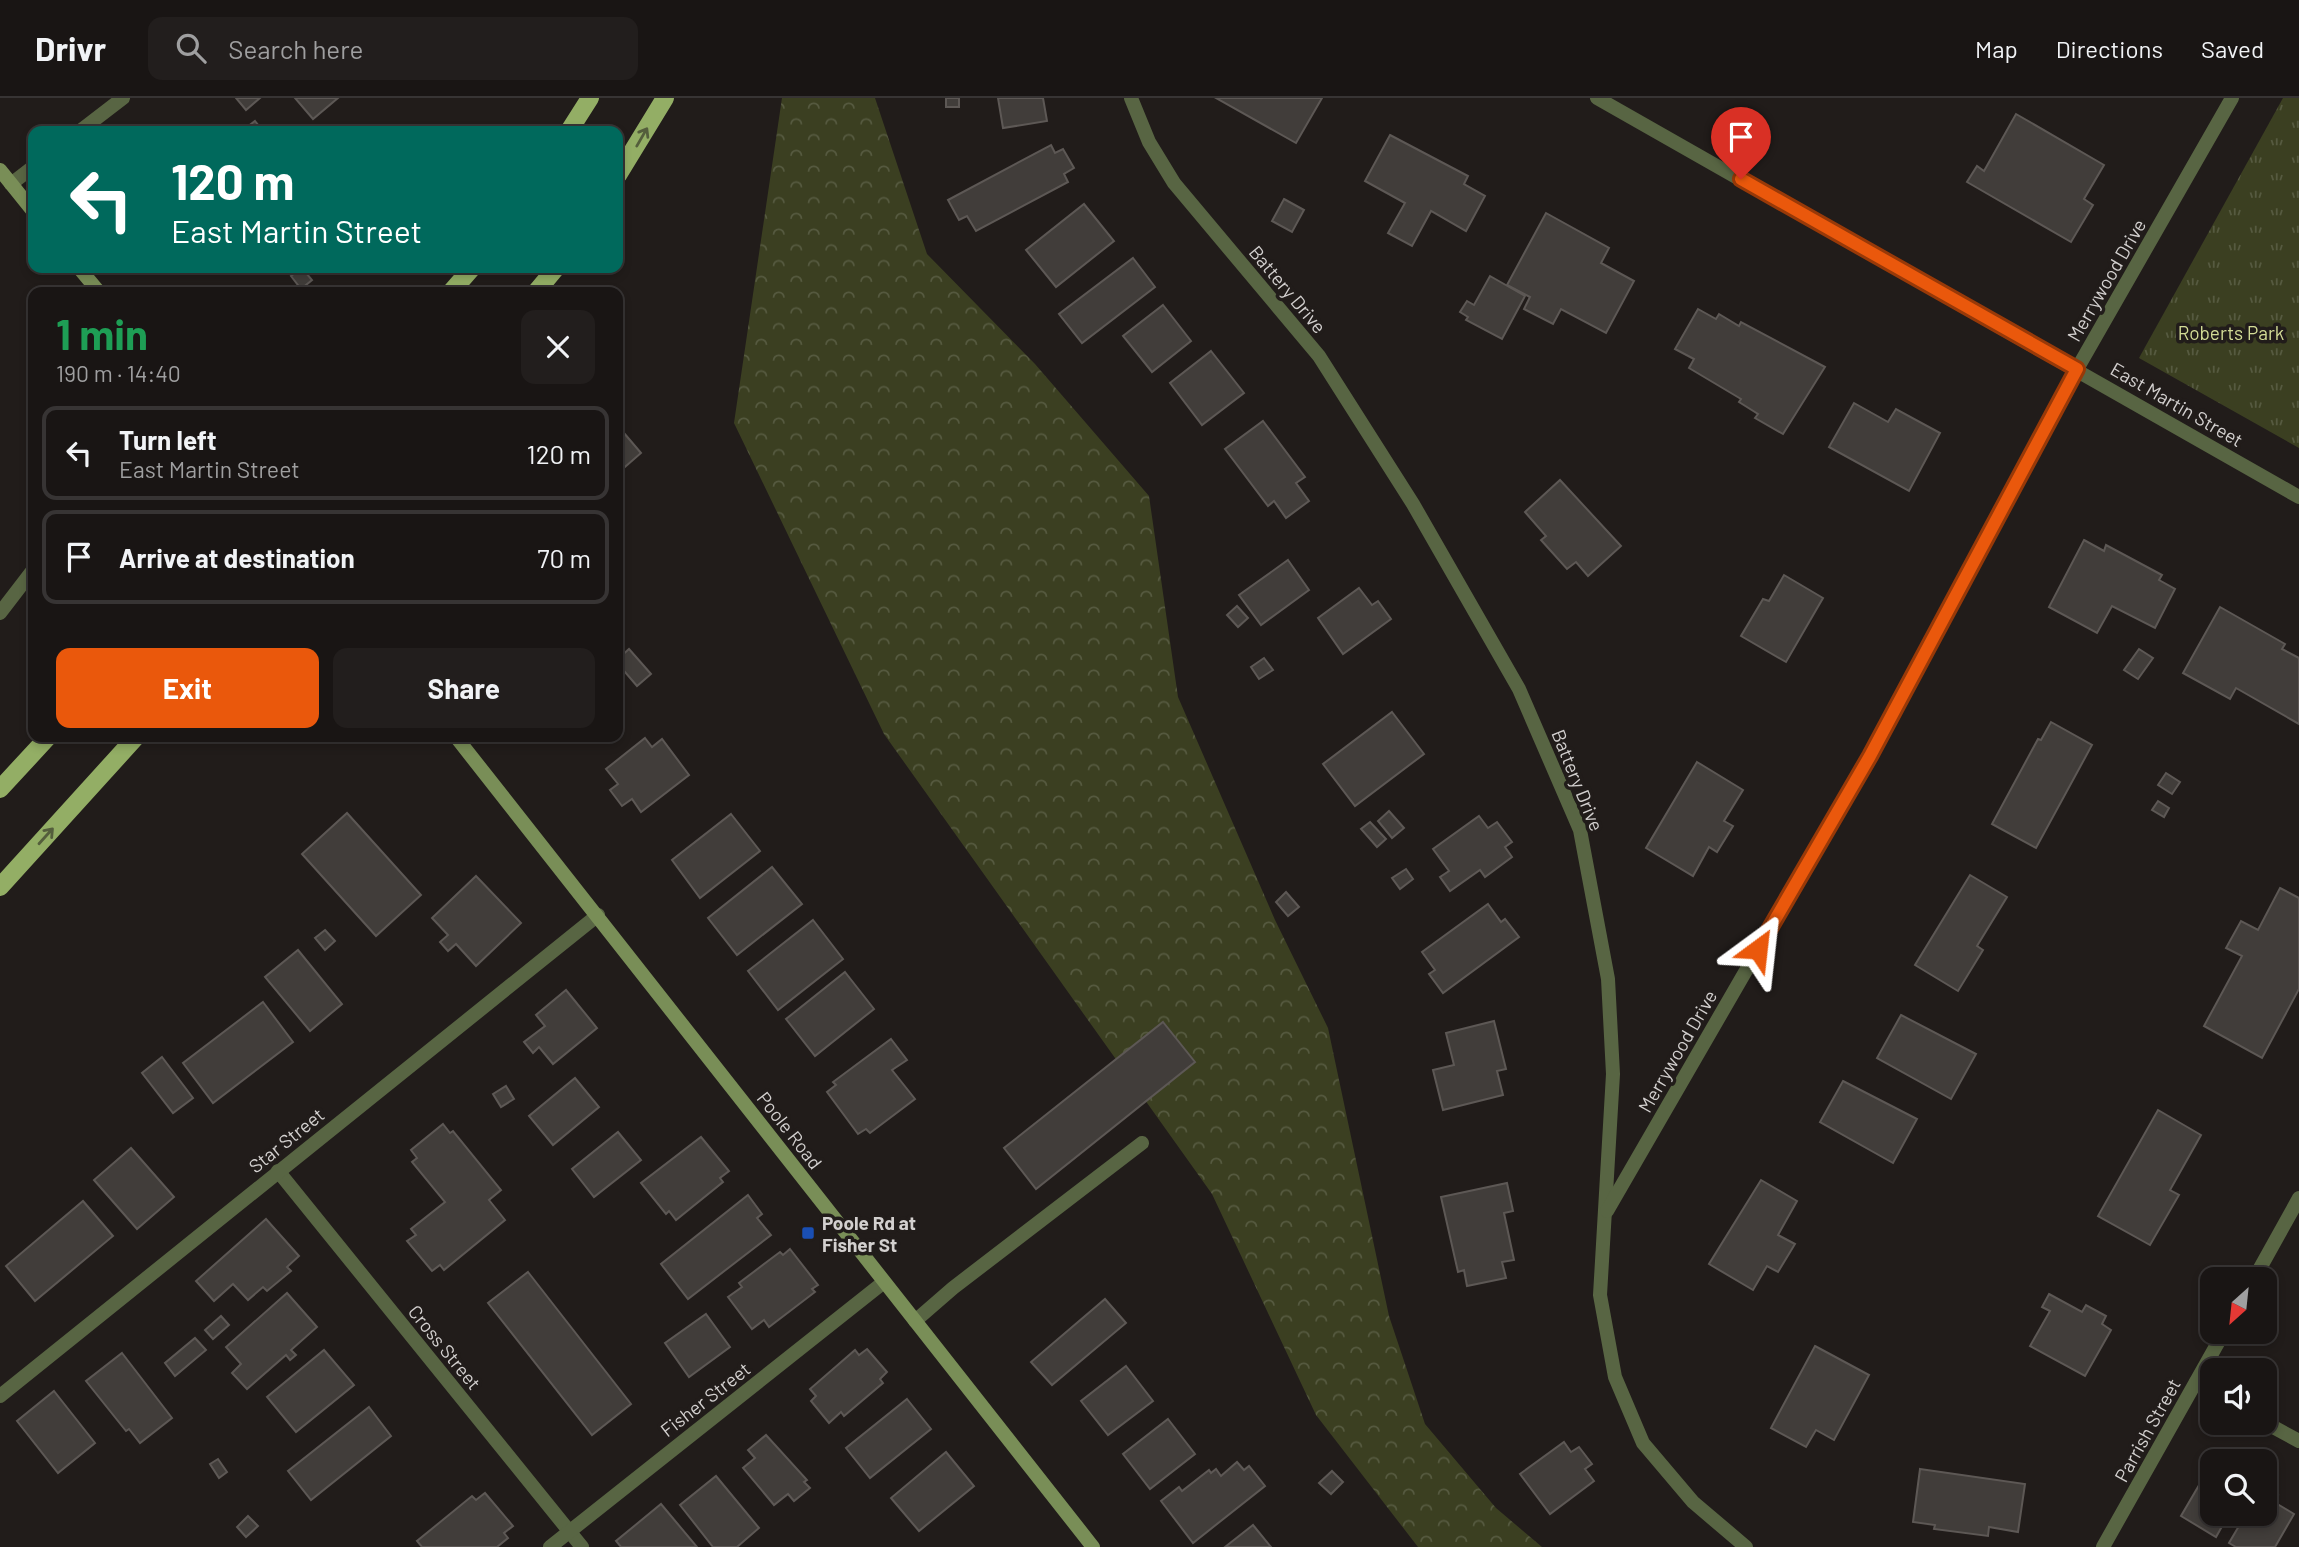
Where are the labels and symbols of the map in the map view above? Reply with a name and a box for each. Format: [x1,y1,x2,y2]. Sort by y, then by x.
pin [1711,107,1771,179]
one-way arrow [635,128,649,148]
street label: Merrywood Drive [2062,215,2150,345]
street label: Battery Drive [1245,240,1331,338]
park label: Roberts Park [2178,321,2284,344]
street label: East Martin Street [2107,357,2247,451]
street label: Battery Drive [1547,726,1609,834]
one-way arrow [38,827,54,845]
position arrow [1721,912,1795,986]
street label: Merrywood Drive [1633,986,1721,1116]
street label: Poole Road [753,1087,827,1173]
street label: Star Street [244,1103,328,1177]
place label: Poole Rd at Fisher St [822,1211,916,1256]
marker: Poole Rd at Fisher St [800,1225,816,1241]
north arrow [2200,1267,2277,1344]
street label: Cross Street [404,1300,486,1394]
street label: Fisher Street [656,1357,754,1441]
street label: Parrish Street [2109,1374,2185,1486]

